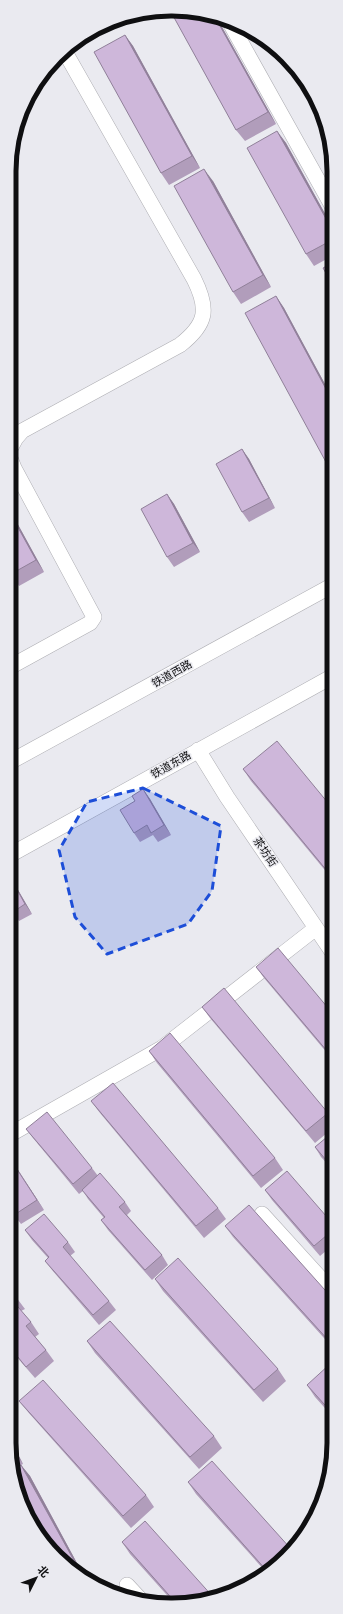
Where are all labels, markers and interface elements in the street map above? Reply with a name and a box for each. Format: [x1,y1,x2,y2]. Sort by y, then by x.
street label: 铁道西路 [150,658,194,690]
street label: 铁道东路 [149,749,193,781]
street label: 茶坊街 [250,835,280,869]
north arrow [16,1558,56,1598]
text: 北 [35,1563,52,1580]

